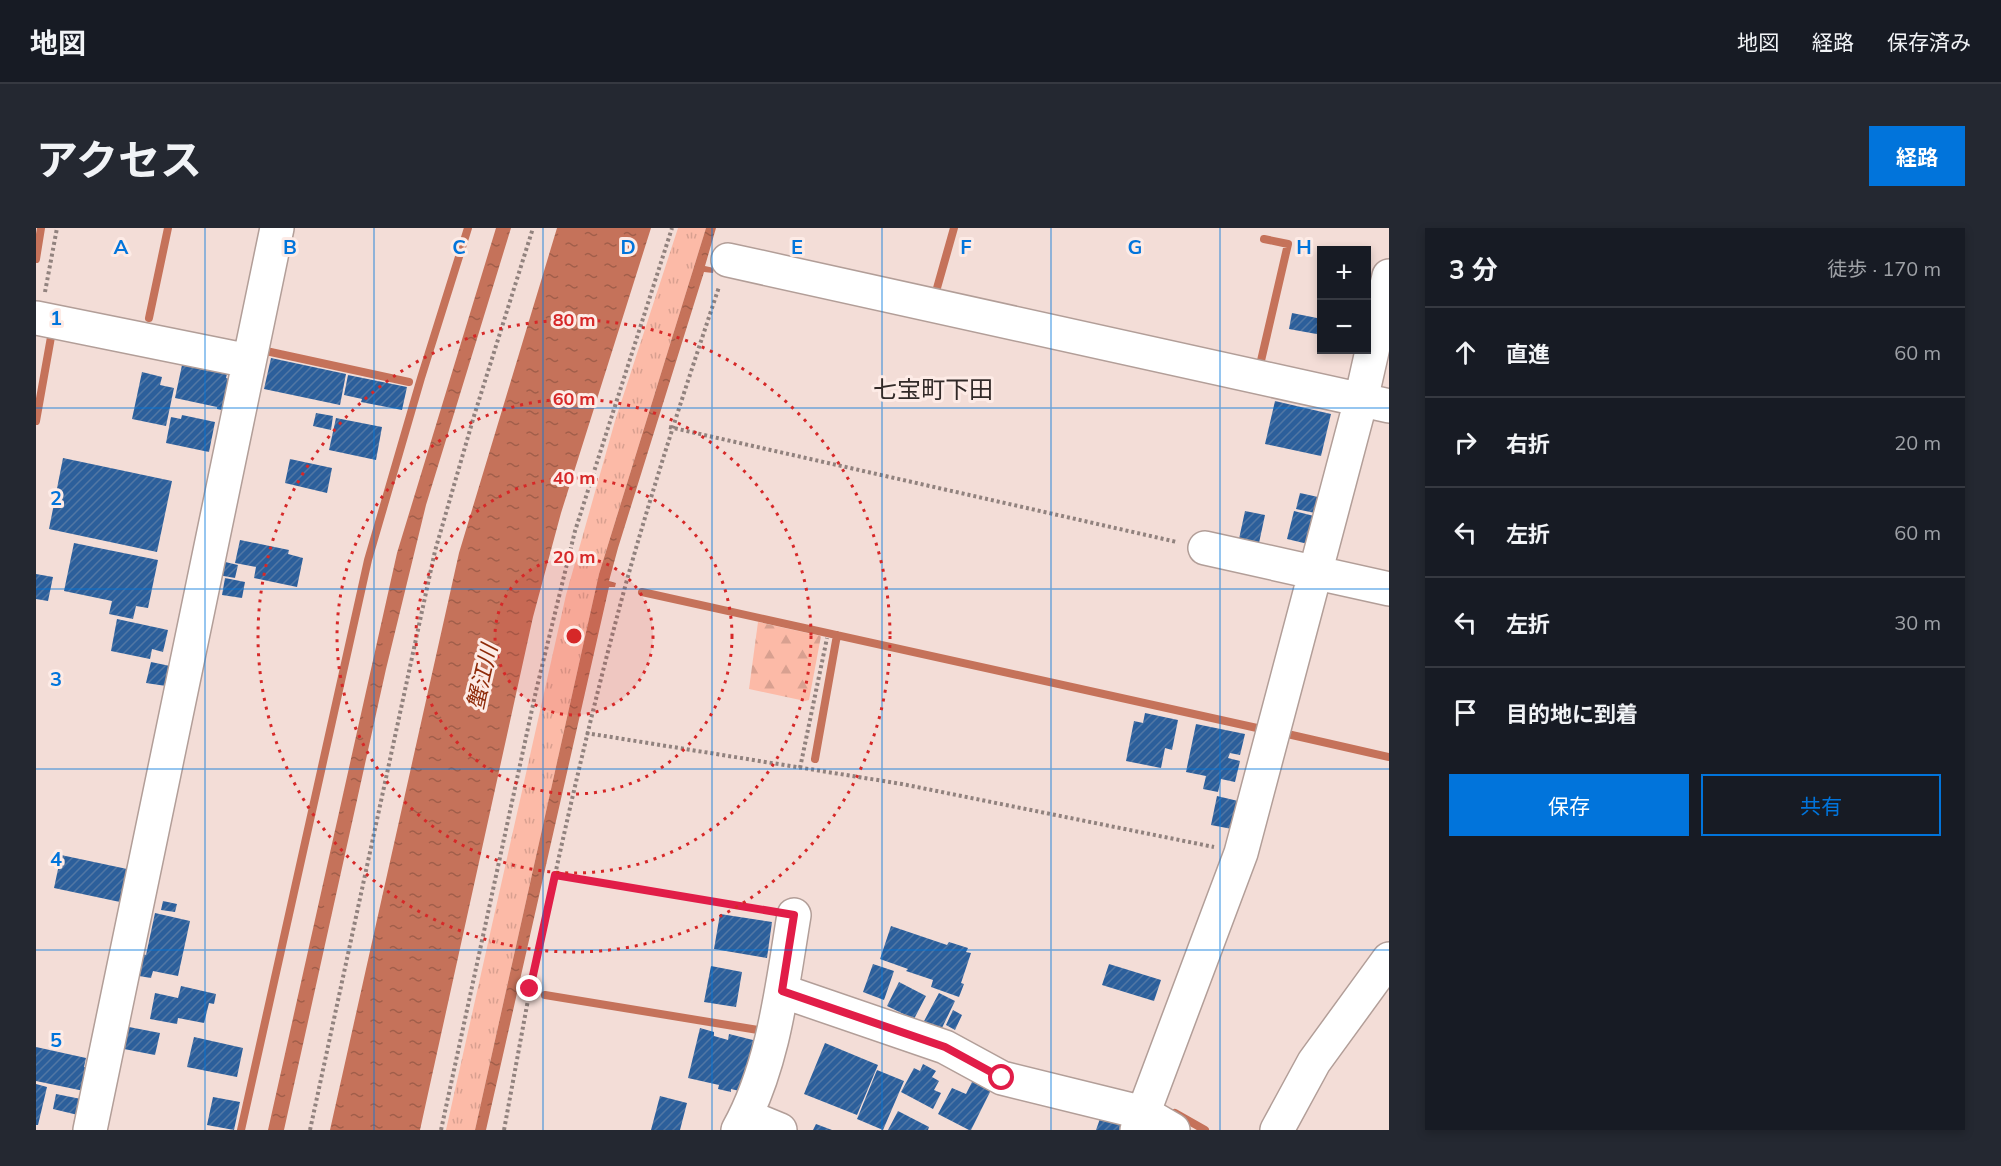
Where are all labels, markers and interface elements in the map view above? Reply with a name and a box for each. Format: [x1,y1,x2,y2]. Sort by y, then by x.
text: 地図 [30,25,86,60]
text: 地図 [1737,29,1779,55]
text: 経路 [1812,29,1854,55]
text: 保存済み [1887,29,1971,55]
button: 経路 [1869,126,1965,186]
text: アクセス [36,133,202,186]
text: A [114,234,129,259]
text: B [283,234,297,259]
text: C [452,234,466,259]
text: D [620,234,636,259]
text: E [791,234,803,259]
text: F [960,234,972,259]
text: G [1128,234,1142,259]
text: H [1296,234,1312,259]
map controls [1317,246,1371,354]
button: + [1317,246,1371,300]
text: 3 分 [1449,253,1498,286]
text: 徒歩 · 170 m [1827,256,1941,281]
button: − [1317,300,1371,354]
text: 1 [50,305,62,330]
text: 80 m [553,308,595,331]
icon: ahead [1449,336,1482,369]
text: 直進 [1506,340,1550,368]
text: 60 m [1894,340,1941,365]
district label: 七宝町下田 [873,374,993,404]
text: 60 m [553,387,595,410]
icon: right [1449,426,1482,459]
text: 右折 [1506,430,1550,458]
text: 20 m [1894,430,1941,455]
text: 40 m [553,466,595,489]
text: 2 [50,485,62,510]
icon: left [1449,516,1482,549]
text: 左折 [1506,520,1550,548]
text: 60 m [1894,520,1941,545]
text: 20 m [553,545,595,568]
icon: left [1449,606,1482,639]
text: 左折 [1506,610,1550,638]
text: 30 m [1894,610,1941,635]
centre of rings [564,626,584,646]
water label: 蟹江川 [461,640,504,712]
text: 3 [50,666,62,691]
icon: arrive [1449,696,1482,729]
text: 目的地に到着 [1506,700,1638,728]
button: 保存 [1449,774,1689,836]
button: 共有 [1701,774,1941,836]
text: 4 [50,846,62,871]
route end [516,975,542,1001]
text: 5 [50,1027,62,1052]
route start [988,1064,1014,1090]

